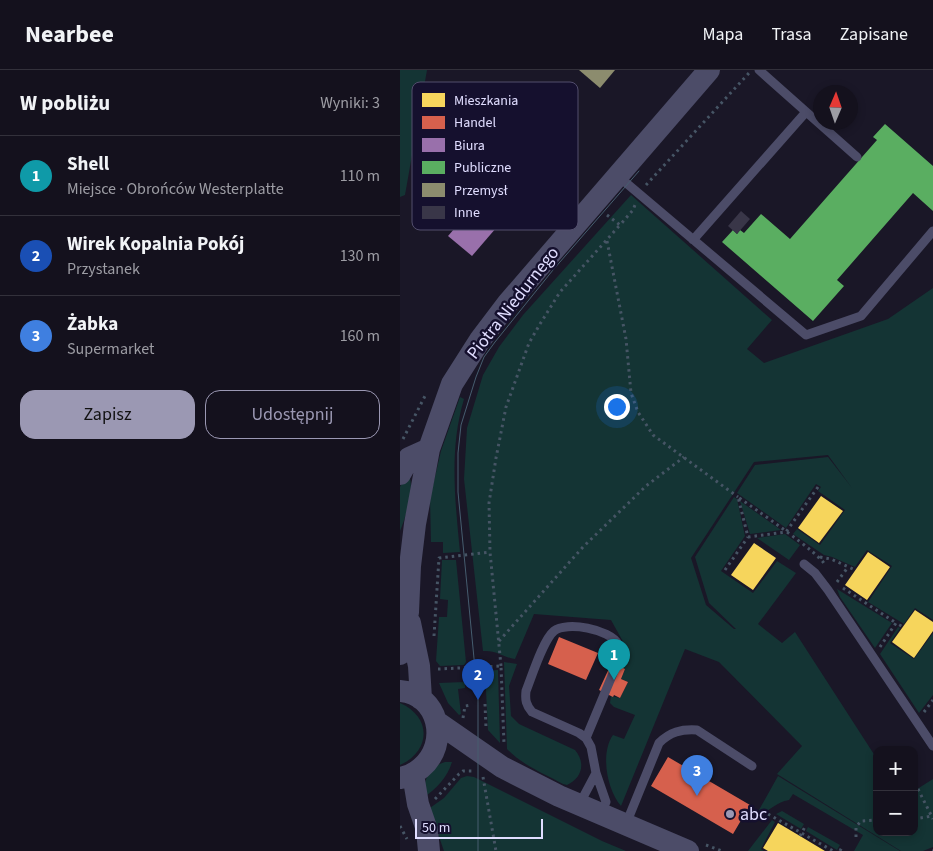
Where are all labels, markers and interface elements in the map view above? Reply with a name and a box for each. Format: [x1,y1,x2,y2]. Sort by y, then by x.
text: Nearbee [25,17,114,52]
text: Mapa [702,22,743,47]
text: Trasa [771,22,812,47]
text: Zapisane [840,22,908,47]
legend [412,82,578,230]
north arrow [813,85,858,130]
text: W pobliżu [20,88,110,118]
text: Mieszkania [454,91,518,111]
text: Wyniki: 3 [320,92,380,114]
text: Handel [454,113,497,133]
text: Biura [454,136,485,156]
text: Shell [67,151,109,178]
text: Publiczne [454,158,511,178]
text: 1 [32,165,40,187]
text: 110 m [340,165,380,187]
text: Miejsce · Obrońców Westerplatte [67,178,284,200]
text: Przemysł [454,181,508,201]
text: Inne [454,203,480,223]
text: Wirek Kopalnia Pokój [67,231,244,258]
street label: Piotra Niedurnego [461,241,565,365]
text: 2 [32,245,40,267]
text: 130 m [340,245,380,267]
text: Przystanek [67,258,140,280]
text: Żabka [67,311,118,338]
text: 3 [32,325,40,347]
text: 160 m [340,325,380,347]
text: Supermarket [67,338,154,360]
button: Zapisz [20,390,195,439]
button: Udostępnij [205,390,380,439]
your location [604,394,630,420]
pin: 1 [598,639,630,680]
pin: 2 [462,659,494,700]
map controls [873,746,918,836]
button: + [873,746,918,791]
pin: 3 [681,755,713,796]
button: − [873,791,918,836]
place label: abc [740,802,767,827]
marker: abc [724,808,736,820]
scale bar [415,816,542,839]
text: 50 m [422,818,450,838]

